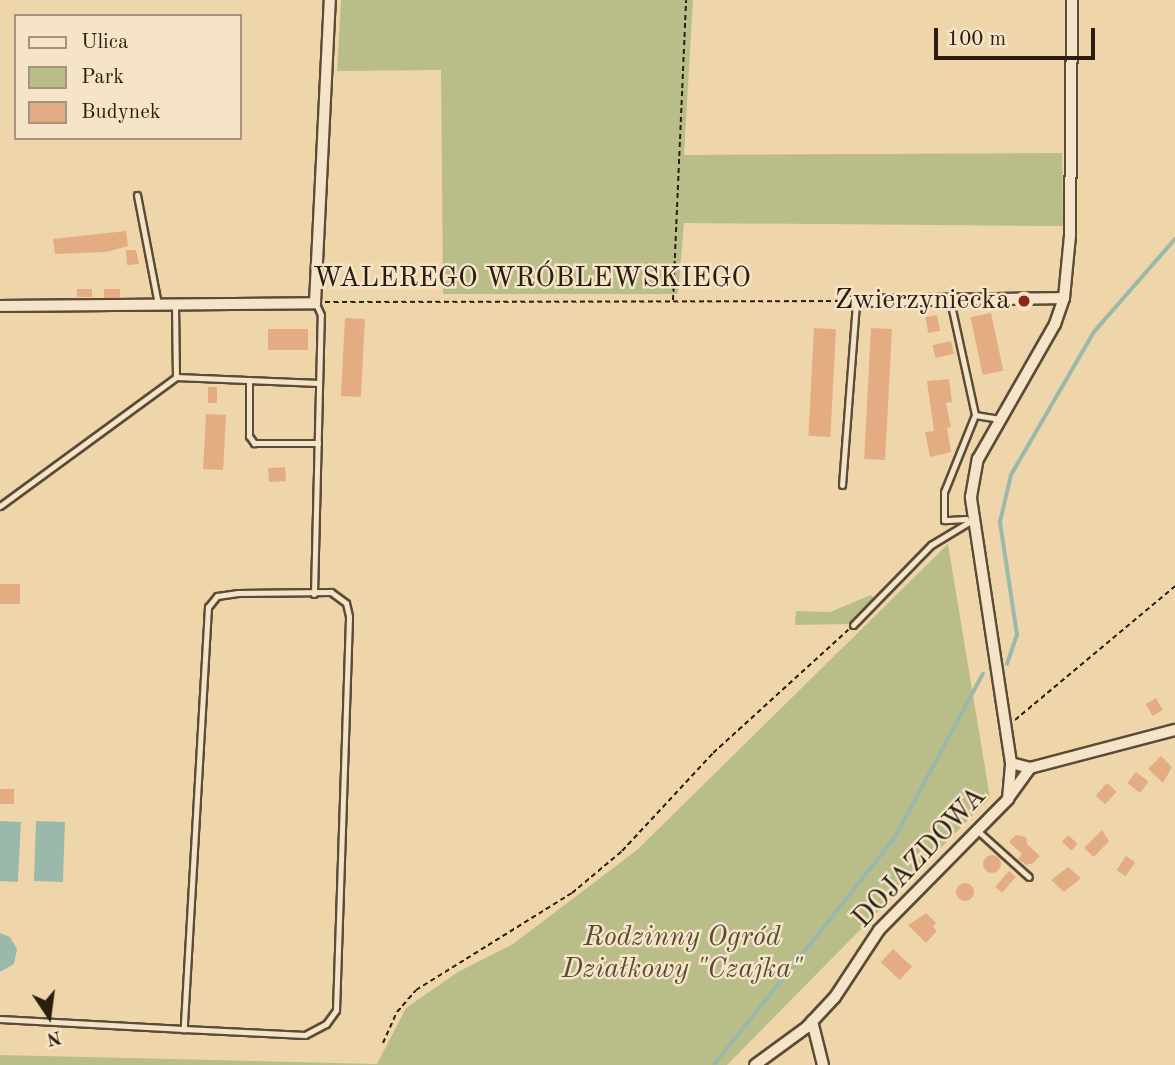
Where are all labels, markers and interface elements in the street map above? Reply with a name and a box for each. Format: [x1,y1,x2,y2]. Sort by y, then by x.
legend [14,14,242,140]
scale bar [937,14,1098,58]
text: 100 m [947,29,1006,50]
text: Ulica [81,32,128,53]
text: Park [81,67,124,88]
text: Budynek [81,102,161,123]
street label: WALEREGO WRÓBLEWSKIEGO [313,262,751,296]
place label: Zwierzyniecka [835,284,1010,318]
marker: Zwierzyniecka [1016,293,1032,309]
street label: DOJAZDOWA [846,780,994,936]
park label: Rodzinny Ogród Działkowy "Czajka" [562,921,802,987]
north arrow [14,981,84,1051]
text: N [45,1026,63,1048]

